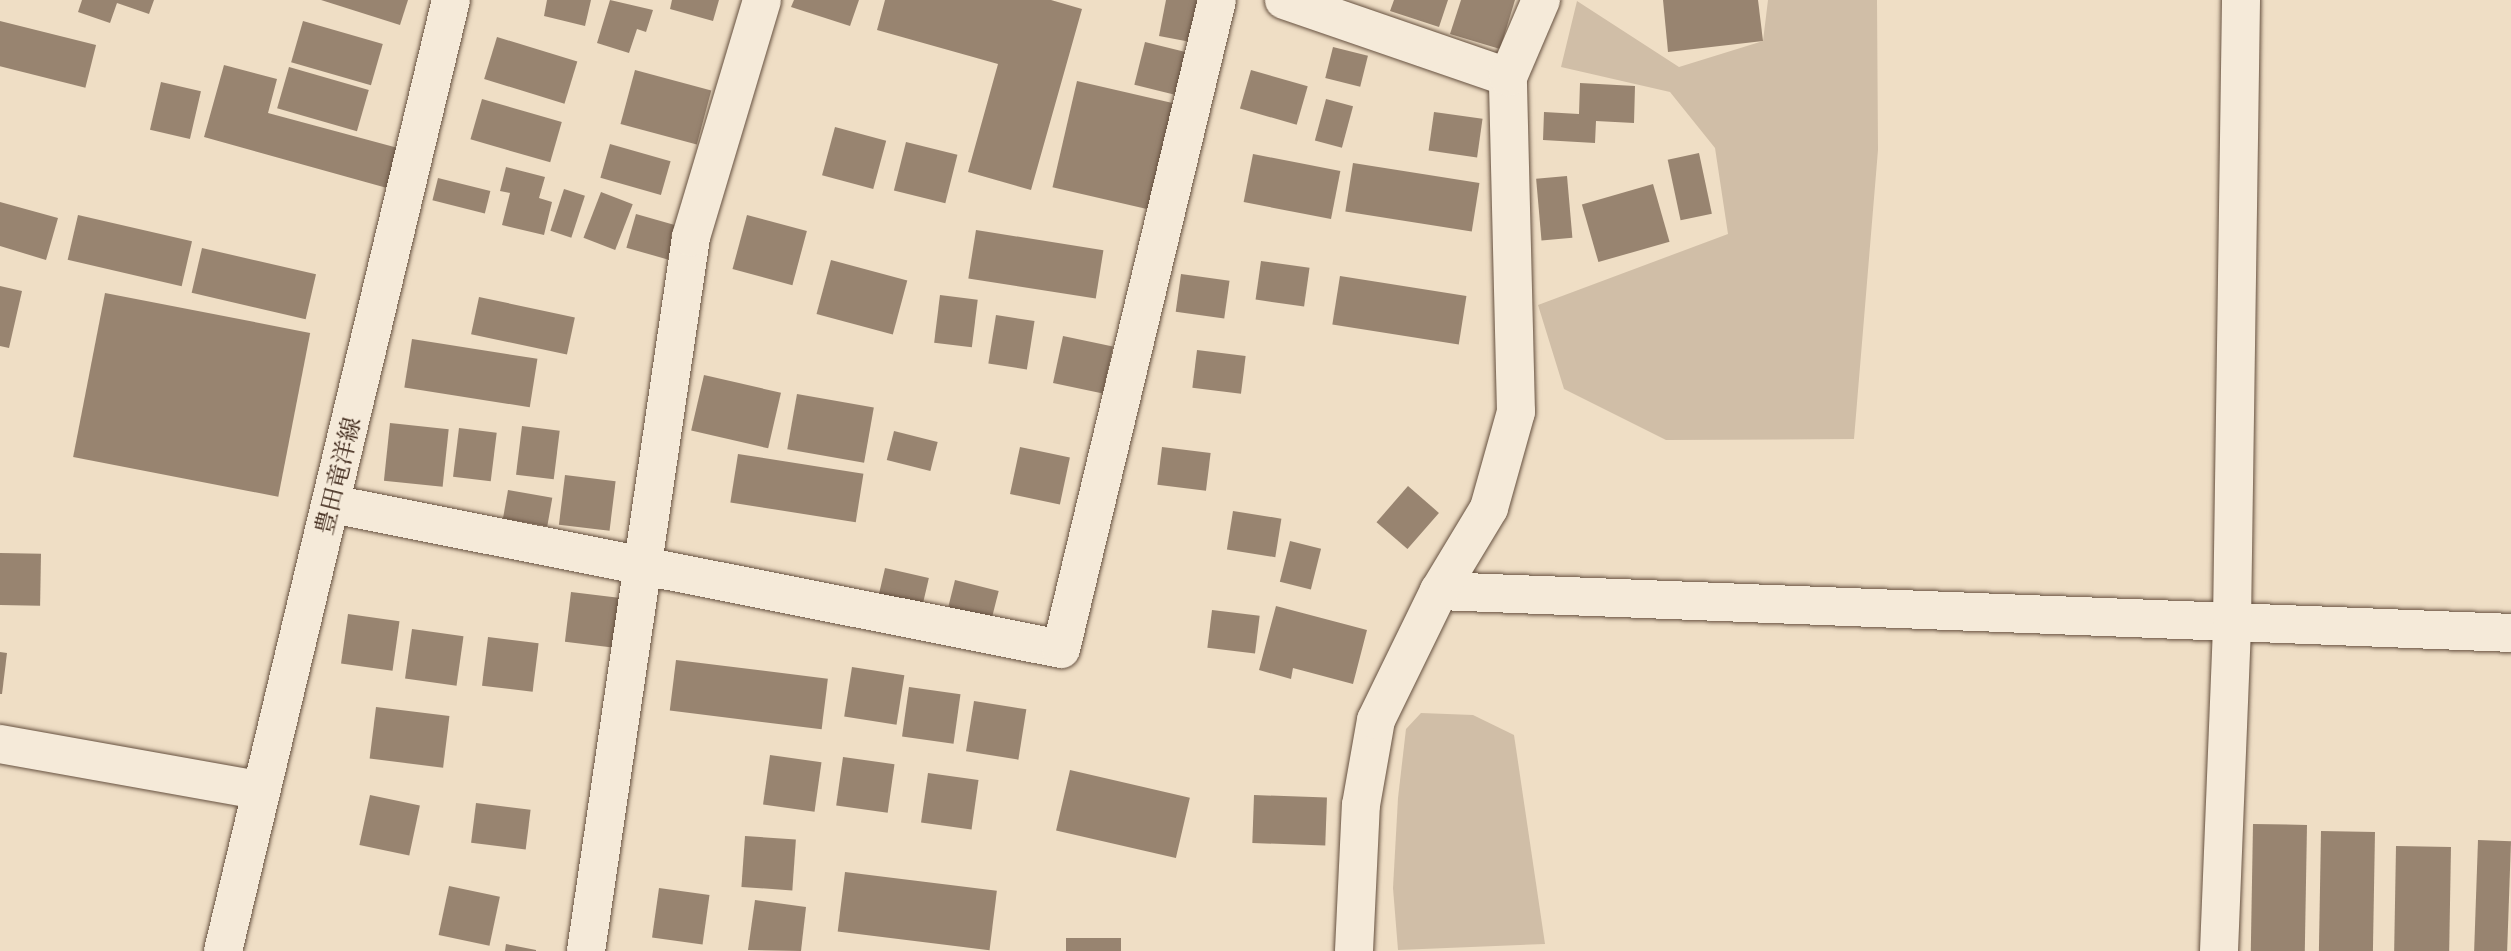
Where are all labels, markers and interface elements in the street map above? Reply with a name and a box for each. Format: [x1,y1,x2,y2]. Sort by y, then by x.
street label: 豊田竜洋線 [310,414,366,538]

